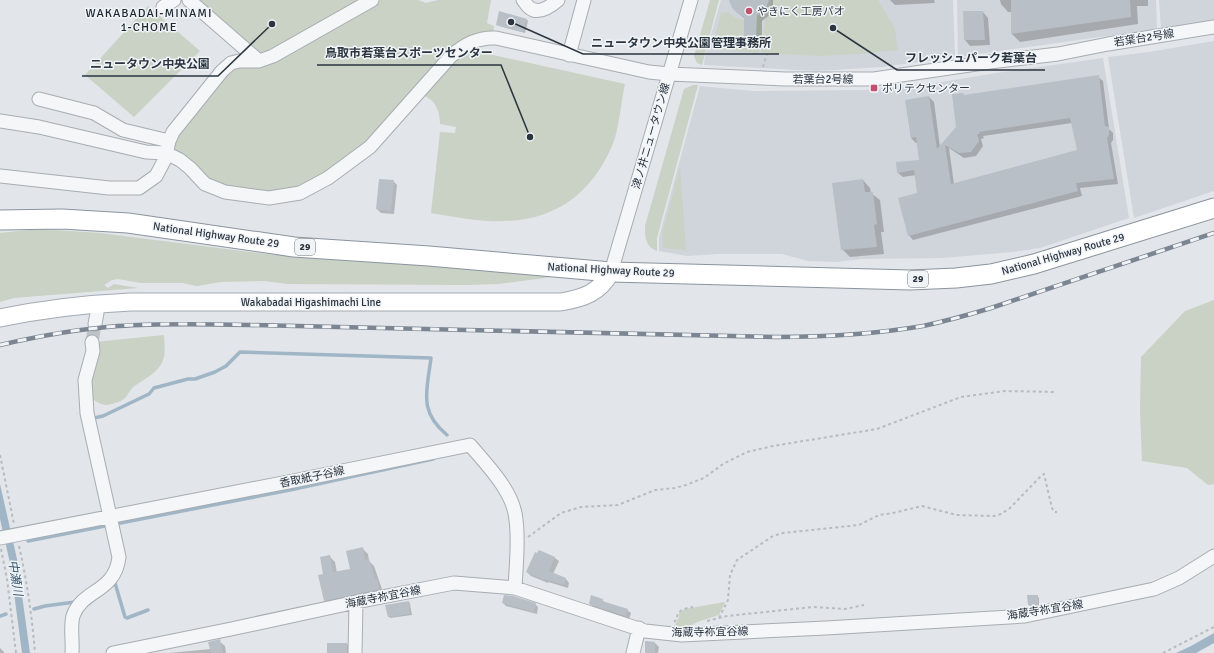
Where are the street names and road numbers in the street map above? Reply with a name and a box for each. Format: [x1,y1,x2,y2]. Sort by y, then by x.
street label: 若葉台2号線 [1113,27,1175,49]
street label: 若葉台2号線 [793,73,853,86]
street label: 津ノ井ニュータウン線 [630,81,672,191]
street label: National Highway Route 29 [152,220,280,250]
street label: National Highway Route 29 [1000,230,1126,278]
road number: 29 [295,239,315,255]
street label: National Highway Route 29 [547,260,675,280]
road number: 29 [908,271,928,287]
street label: Wakabadai Higashimachi Line [241,296,381,309]
street label: 香取紙子谷線 [278,464,346,490]
street label: 海蔵寺祢宜谷線 [344,583,422,611]
street label: 海蔵寺祢宜谷線 [1006,598,1084,622]
street label: 海蔵寺祢宜谷線 [671,625,749,639]

